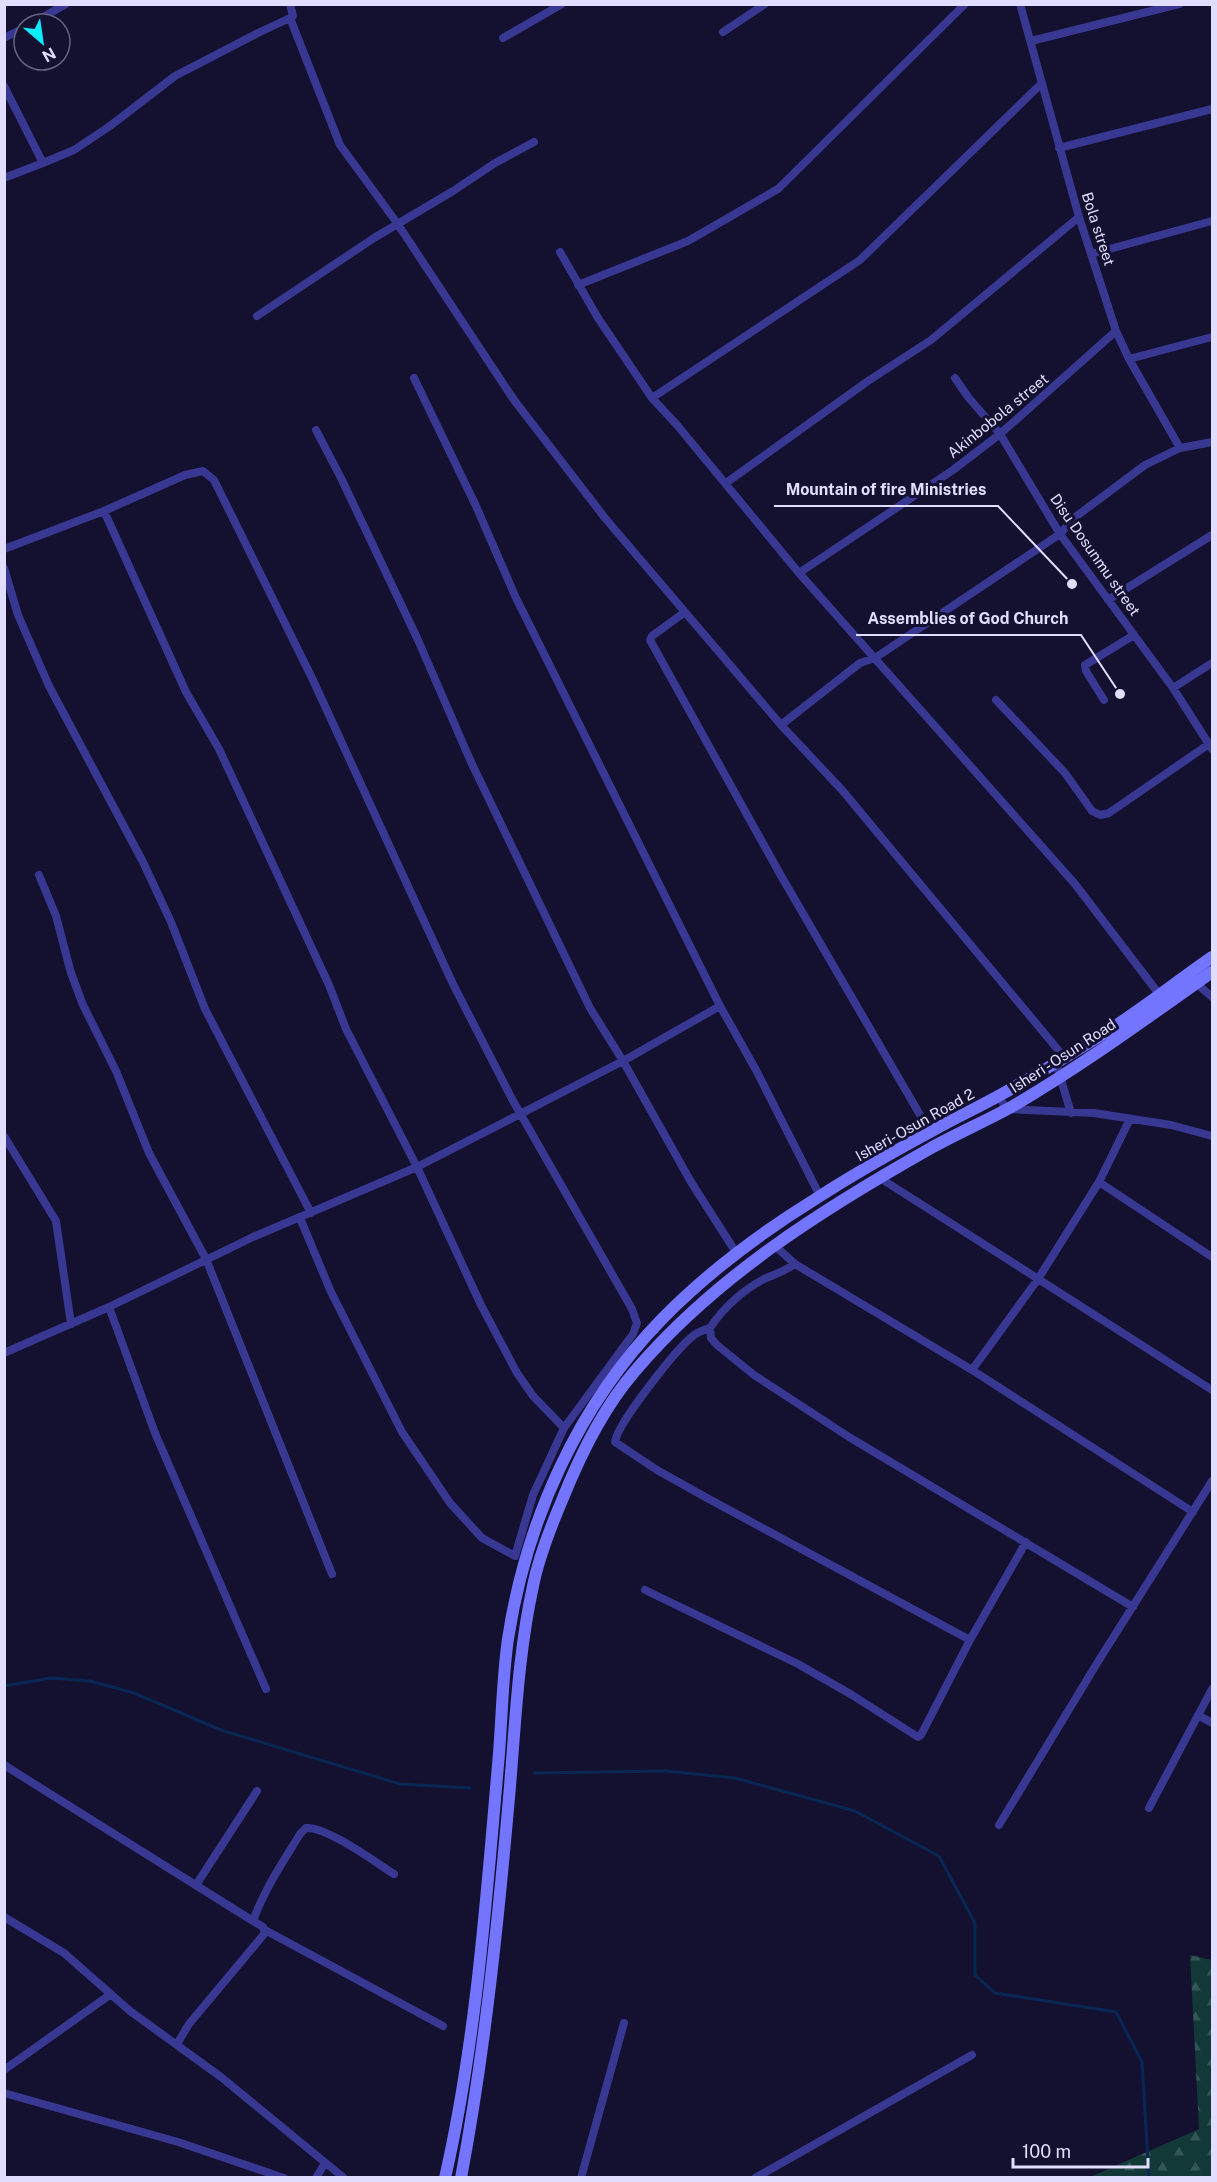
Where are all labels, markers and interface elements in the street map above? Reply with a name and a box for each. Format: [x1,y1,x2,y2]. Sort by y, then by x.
north arrow [12,12,72,72]
text: N [39,43,59,66]
street label: Bola street [1079,190,1118,268]
street label: Akinbobola street [944,370,1051,461]
callout: Mountain of fire Ministries [774,472,998,506]
text: Mountain of fire Ministries [786,480,986,499]
street label: Disu Dosunmu street [1047,491,1144,619]
callout: Assemblies of God Church [856,601,1081,635]
text: Assemblies of God Church [868,609,1068,628]
street label: Isheri - Osun Road [1007,1015,1119,1096]
street label: Isheri- Osun Road 2 [852,1085,977,1164]
scale bar [1013,2131,1148,2169]
text: 100 m [1022,2141,1071,2162]

